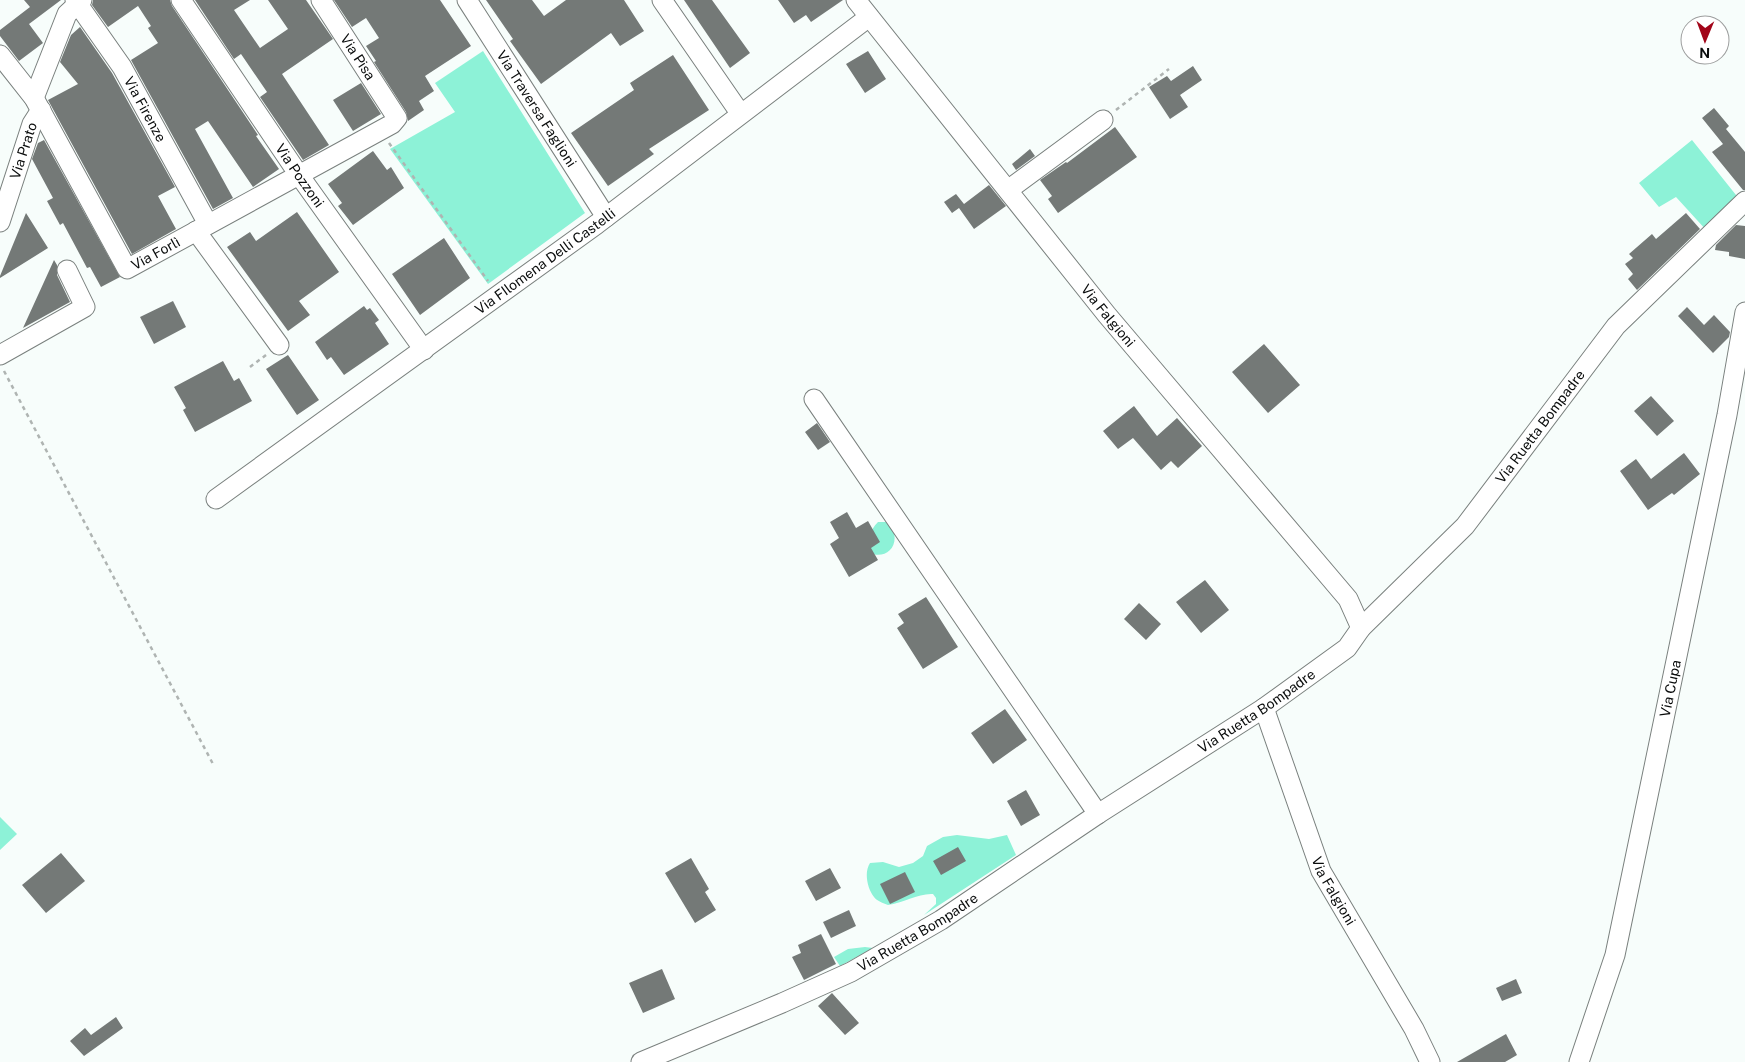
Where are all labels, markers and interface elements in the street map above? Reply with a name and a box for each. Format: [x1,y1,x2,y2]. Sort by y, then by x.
north arrow [1680,15,1730,65]
street label: Via Pisa [337,31,379,83]
text: N [1699,45,1710,61]
street label: Via Traversa Faglioni [493,47,580,170]
street label: Via Firenze [121,74,169,145]
street label: Via Prato [7,120,40,181]
street label: Via Pozzoni [272,141,327,210]
street label: Via FIlomena Delli Castelli [472,205,618,317]
street label: Via Forlì [128,234,183,273]
street label: Via Falgioni [1078,281,1138,350]
street label: Via Ruetta Bompadre [1492,367,1588,486]
street label: Via Cupa [1657,659,1684,719]
street label: Via Ruetta Bompadre [1195,666,1318,756]
street label: Via Falgioni [1309,854,1359,928]
street label: Via Ruetta Bompadre [854,890,981,975]

